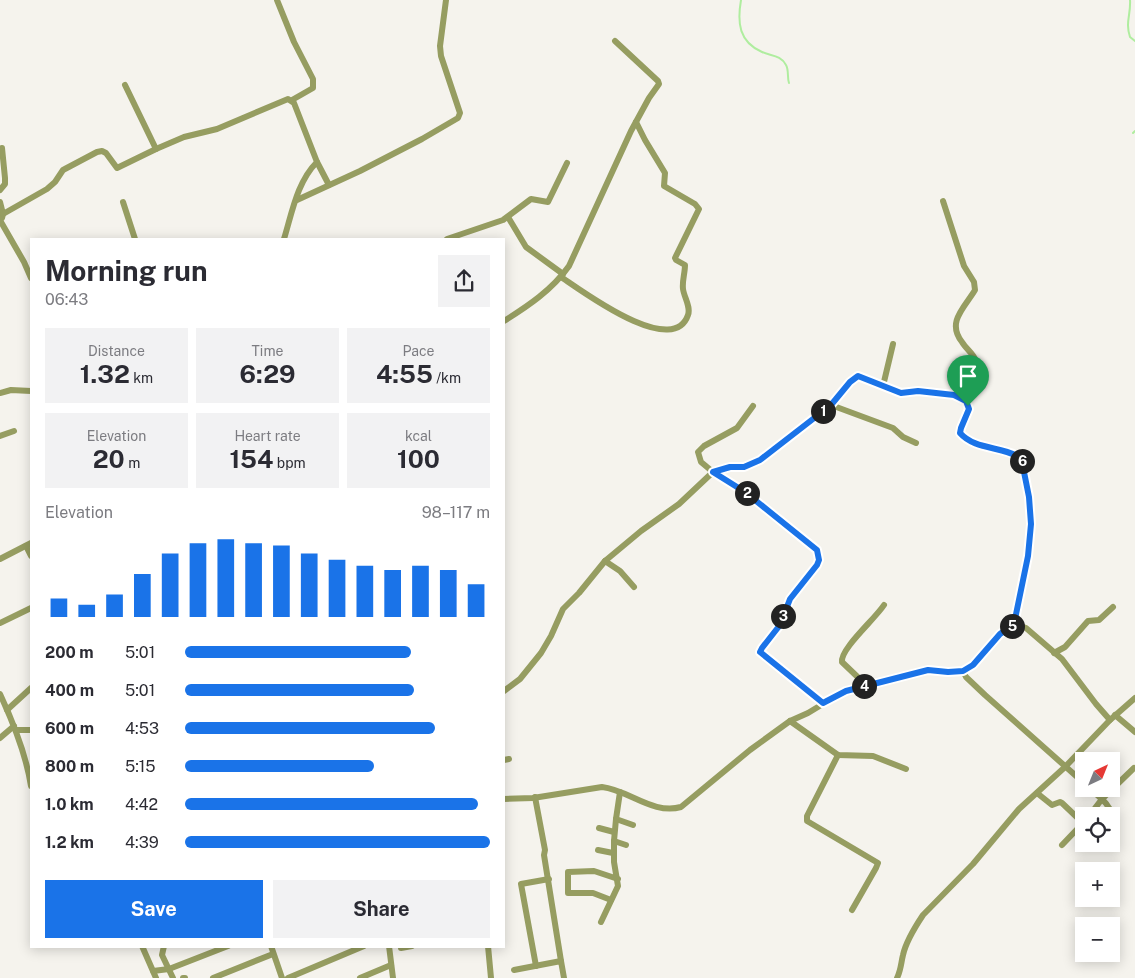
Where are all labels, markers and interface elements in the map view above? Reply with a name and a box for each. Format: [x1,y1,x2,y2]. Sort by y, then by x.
text: Morning run [45,254,208,287]
button: share [438,255,490,307]
text: 06:43 [45,290,88,309]
text: Distance [88,343,145,359]
text: Time [252,343,283,359]
text: Pace [402,343,435,359]
pin [947,355,989,406]
text: 1.32 [80,359,130,389]
text: 6:29 [239,359,296,389]
text: 4:55 [376,359,433,389]
icon: arrive [954,362,982,390]
text: km [130,370,153,386]
text: /km [433,370,461,386]
pin: 1 [810,398,836,424]
text: 1 [821,403,827,419]
text: Elevation [87,428,146,444]
text: Heart rate [234,428,301,444]
text: kcal [405,428,432,444]
text: 20 [93,444,125,474]
text: 154 [229,444,273,474]
text: 100 [397,444,440,474]
pin: 6 [1010,448,1034,474]
text: 6 [1018,453,1027,469]
text: m [125,455,140,471]
text: bpm [273,455,306,471]
pin: 2 [734,480,760,506]
text: 2 [743,485,752,501]
text: Elevation [45,503,113,522]
text: 98–117 m [422,503,490,522]
pin: 3 [770,604,796,628]
text: 3 [779,608,788,624]
pin: 5 [1000,614,1024,638]
text: 5 [1008,618,1017,634]
text: 200 m [45,643,94,662]
text: 5:01 [125,643,155,662]
pin: 4 [852,674,876,698]
text: 4 [860,678,869,694]
text: 400 m [45,681,94,700]
text: 5:01 [125,681,155,700]
text: 600 m [45,719,94,738]
text: 4:53 [125,719,159,738]
north arrow [1075,752,1120,798]
map controls [1075,752,1120,962]
text: 800 m [45,757,94,776]
text: 5:15 [125,757,156,776]
text: 1.0 km [45,795,94,814]
text: 4:42 [125,795,158,814]
button: locate [1075,807,1120,852]
text: 1.2 km [45,833,94,852]
text: 4:39 [125,833,159,852]
button: + [1075,862,1120,907]
button: Save [45,880,263,938]
button: Share [273,880,490,938]
button: − [1075,917,1120,962]

